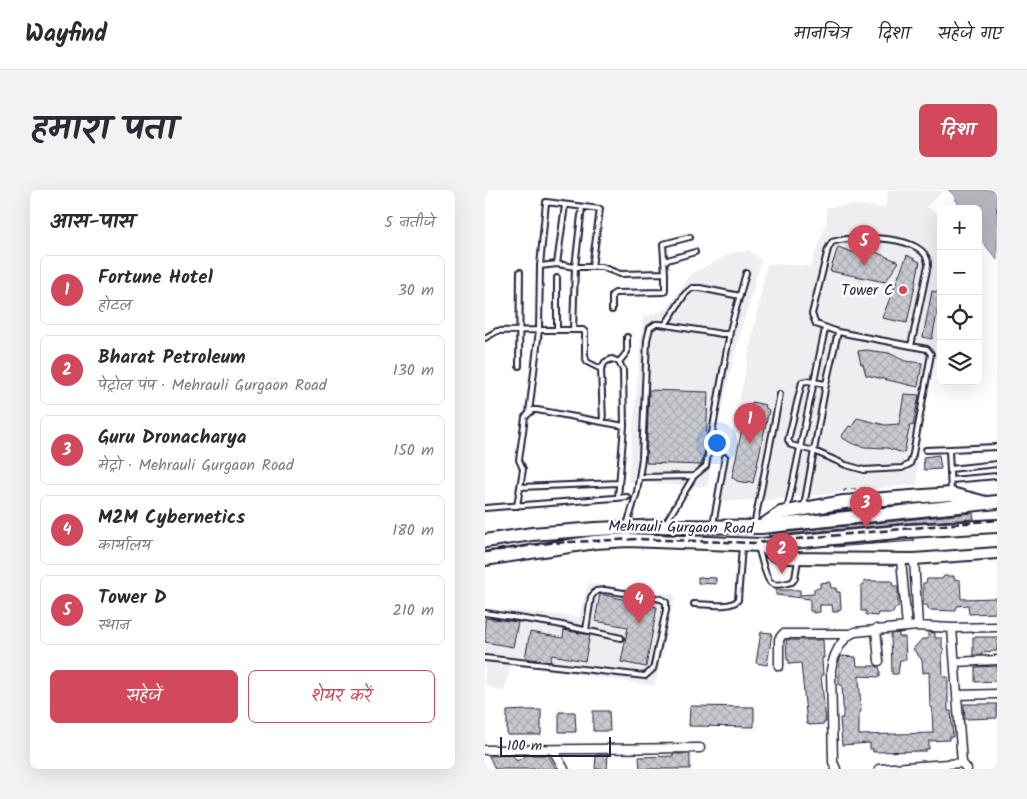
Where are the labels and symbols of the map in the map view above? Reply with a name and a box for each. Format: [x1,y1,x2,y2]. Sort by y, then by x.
pin: 5 [848,225,880,266]
place label: Tower C [841,279,893,303]
marker: Tower C [897,284,909,296]
pin: 1 [734,403,766,444]
your location [704,430,730,456]
pin: 3 [850,487,882,528]
street label: Mehrauli Gurgaon Road [608,515,754,541]
pin: 2 [766,533,798,574]
pin: 4 [623,583,655,624]
scale bar [500,734,611,757]

